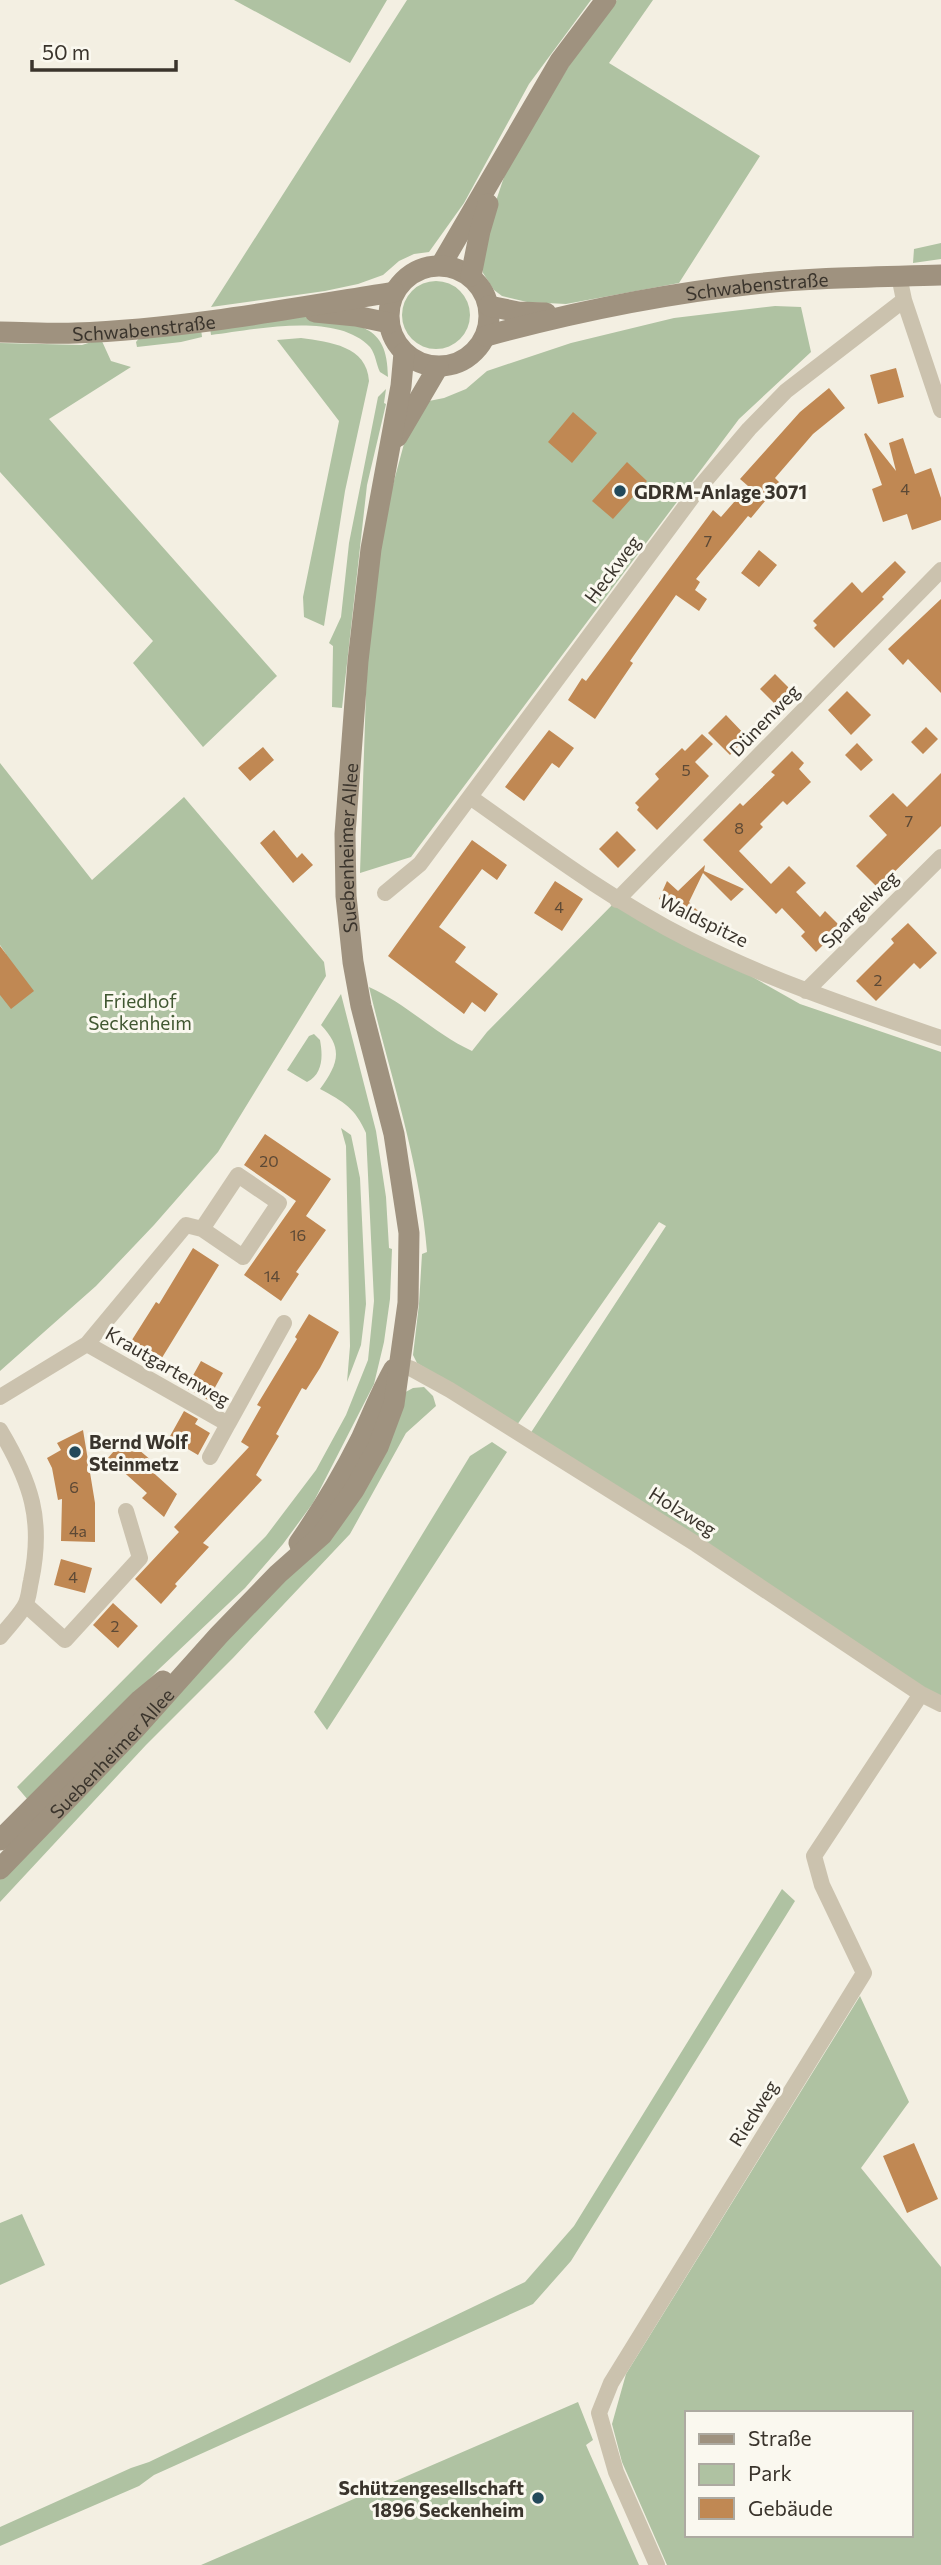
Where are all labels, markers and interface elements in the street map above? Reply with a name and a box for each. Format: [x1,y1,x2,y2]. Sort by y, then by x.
scale bar [32,28,175,72]
text: 50 m [42,39,90,64]
street label: Schwabenstraße [684,267,829,304]
street label: Schwabenstraße [72,309,217,345]
house number: 4 [900,479,910,498]
place label: GDRM-Anlage 3071 [634,480,807,503]
marker: GDRM-Anlage 3071 [612,483,628,499]
street label: Heckweg [579,530,645,608]
house number: 7 [704,531,712,550]
street label: Dünenweg [724,679,804,761]
house number: 5 [681,760,691,779]
street label: Suebenheimer Allee [333,762,362,934]
house number: 7 [905,811,913,830]
house number: 8 [734,818,744,837]
street label: Spargelweg [815,865,903,953]
street label: Waldspitze [656,889,752,951]
house number: 4 [554,897,564,916]
house number: 2 [874,970,883,989]
park label: Friedhof Seckenheim [88,989,192,1034]
house number: 20 [259,1151,279,1170]
house number: 16 [290,1225,306,1244]
house number: 14 [264,1266,281,1285]
street label: Krautgartenweg [102,1321,234,1411]
place label: Bernd Wolf Steinmetz [89,1430,188,1475]
marker: Bernd Wolf Steinmetz [67,1444,83,1460]
house number: 6 [69,1477,79,1496]
street label: Holzweg [645,1481,721,1541]
house number: 4a [69,1521,87,1540]
house number: 4 [68,1567,78,1586]
house number: 2 [111,1616,120,1635]
street label: Suebenheimer Allee [44,1683,178,1822]
street label: Riedweg [724,2076,782,2150]
legend [685,2411,913,2537]
text: Straße [748,2425,812,2450]
text: Park [748,2460,792,2485]
place label: Schützengesellschaft 1896 Seckenheim [338,2476,524,2521]
marker: Schützengesellschaft 1896 Seckenheim [530,2490,546,2506]
text: Gebäude [748,2495,833,2520]

